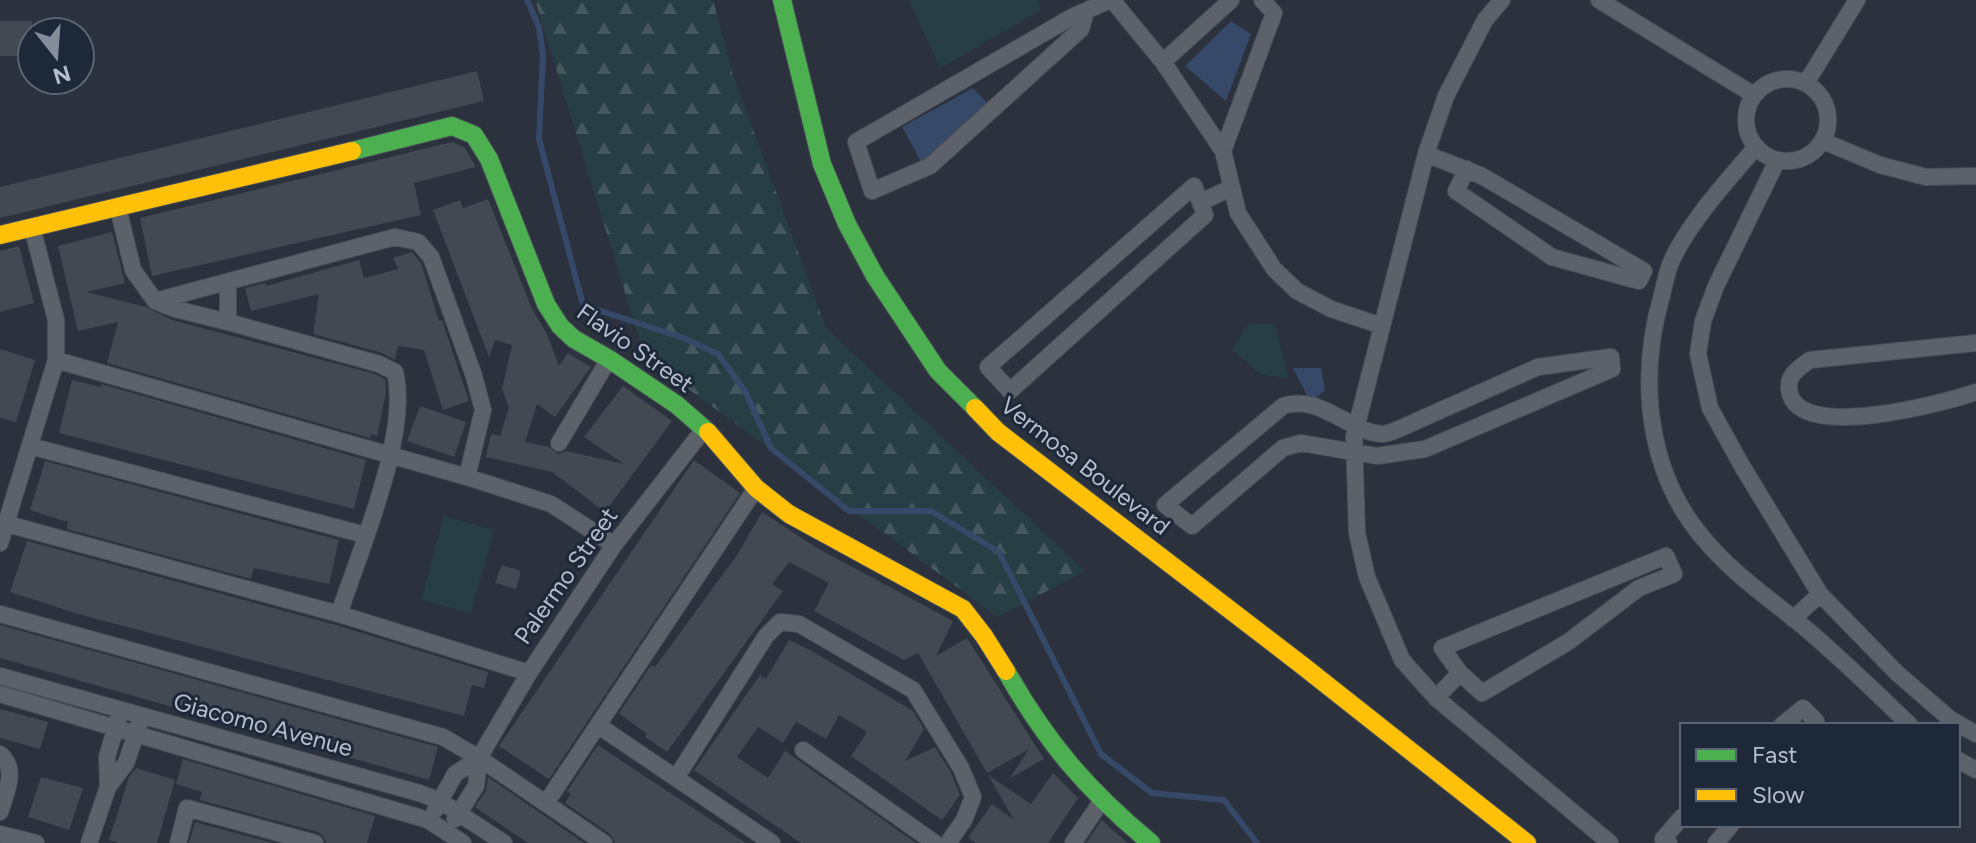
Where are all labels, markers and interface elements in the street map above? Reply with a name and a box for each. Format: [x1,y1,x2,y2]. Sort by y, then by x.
north arrow [16,16,96,96]
text: N [50,59,74,90]
street label: Flavio Street [571,297,699,398]
street label: Vermosa Boulevard [995,390,1176,541]
street label: Palermo Street [508,502,623,650]
street label: Giacomo Avenue [170,687,356,762]
legend [1680,723,1960,827]
text: Fast [1752,740,1797,769]
text: Slow [1752,780,1805,809]

